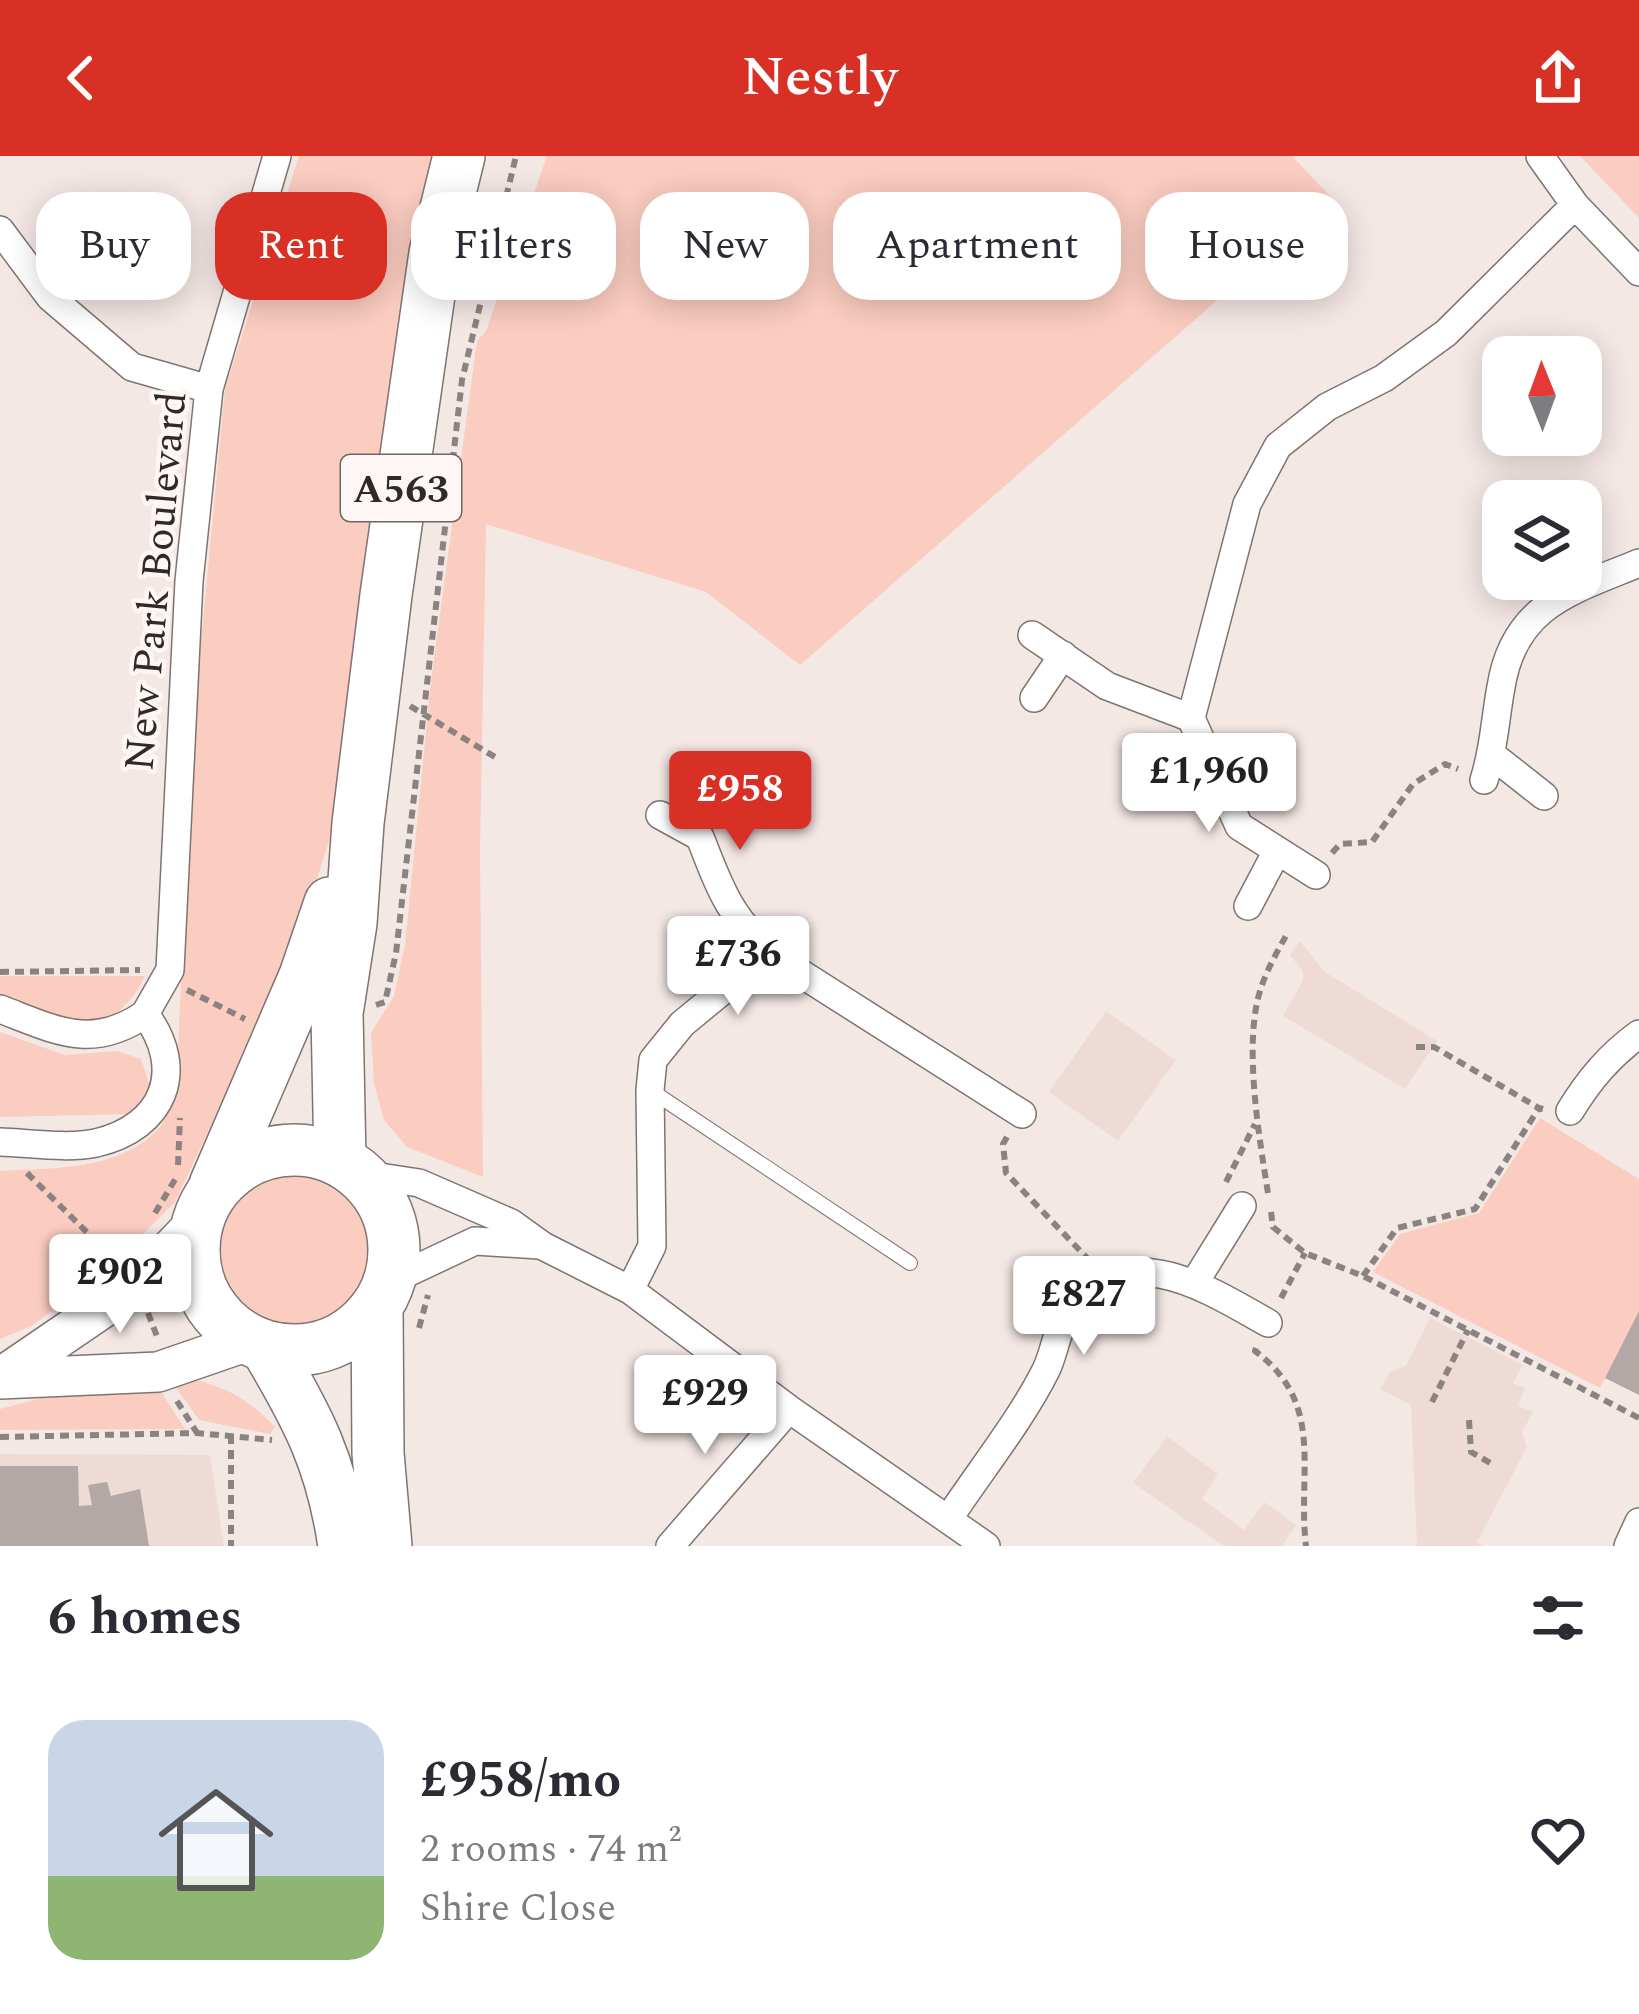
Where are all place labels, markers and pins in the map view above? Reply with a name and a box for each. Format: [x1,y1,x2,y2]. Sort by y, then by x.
pin: £1,960 [1111,733,1307,835]
pin: £958 [669,751,811,853]
pin: £736 [667,916,809,1018]
pin: £902 [49,1234,191,1336]
pin: £827 [1013,1256,1155,1358]
pin: £929 [634,1355,776,1457]

